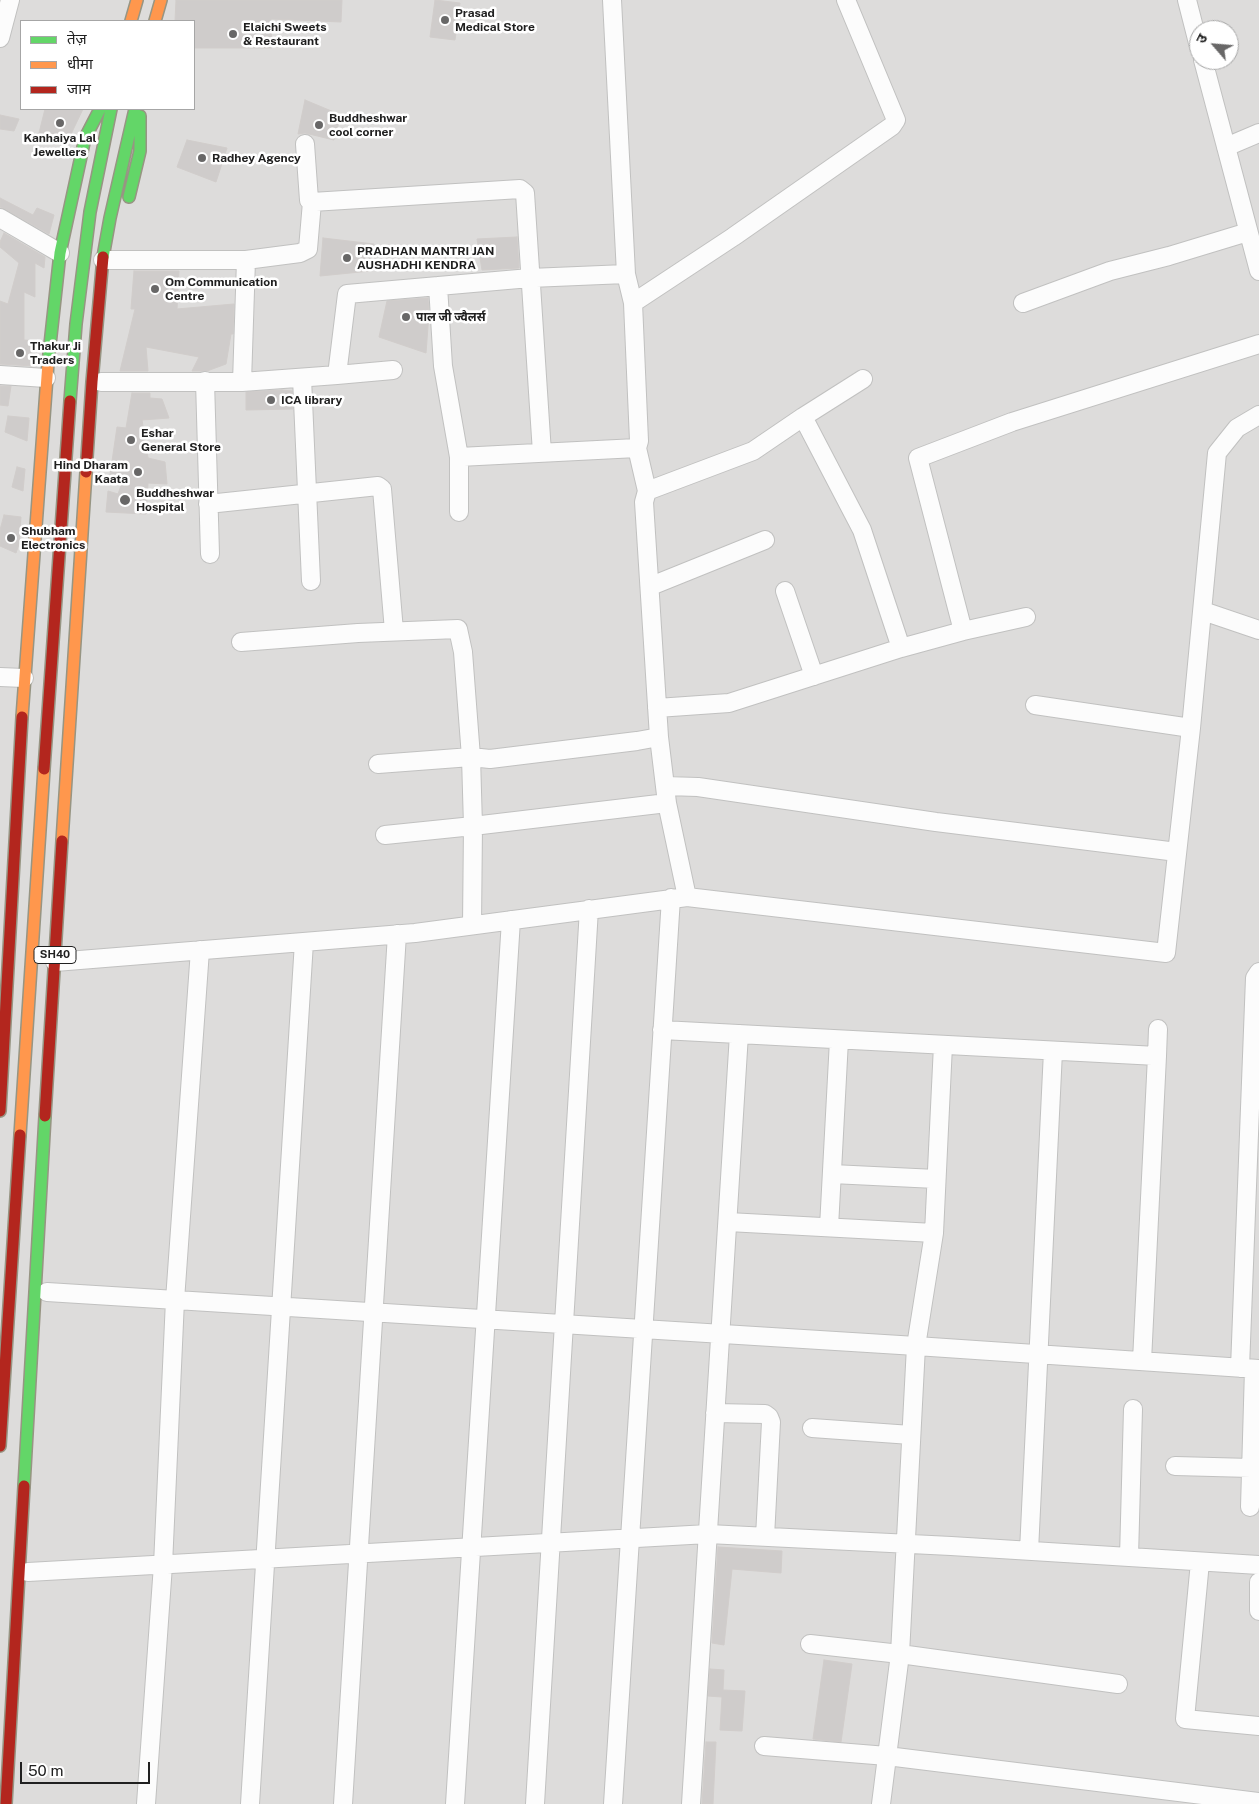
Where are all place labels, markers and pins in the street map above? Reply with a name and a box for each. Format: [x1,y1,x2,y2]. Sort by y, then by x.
place label: Prasad Medical Store [455,6,535,34]
marker: Prasad Medical Store [439,14,451,26]
place label: Elaichi Sweets & Restaurant [243,20,327,48]
marker: Elaichi Sweets & Restaurant [227,28,239,40]
place label: Buddheshwar cool corner [329,111,407,139]
marker: Kanhaiya Lal Jewellers [54,117,66,129]
marker: Buddheshwar cool corner [313,119,325,131]
place label: Kanhaiya Lal Jewellers [23,131,97,159]
place label: Radhey Agency [212,151,301,165]
marker: Radhey Agency [196,152,208,164]
place label: PRADHAN MANTRI JAN AUSHADHI KENDRA [357,244,494,272]
marker: PRADHAN MANTRI JAN AUSHADHI KENDRA [341,252,353,264]
place label: Om Communication Centre [165,275,277,303]
marker: Om Communication Centre [149,283,161,295]
place label: पाल जी ज्वैलर्स [416,310,486,324]
marker: पाल जी ज्वैलर्स [400,311,412,323]
place label: Thakur Ji Traders [30,339,81,367]
marker: Thakur Ji Traders [14,347,26,359]
place label: ICA library [281,393,342,407]
marker: ICA library [265,394,277,406]
place label: Eshar General Store [141,426,221,454]
marker: Eshar General Store [125,434,137,446]
place label: Hind Dharam Kaata [54,458,128,486]
marker: Hind Dharam Kaata [132,466,144,478]
place label: Buddheshwar Hospital [136,486,214,514]
marker: Buddheshwar Hospital [118,493,132,507]
place label: Shubham Electronics [21,524,85,552]
marker: Shubham Electronics [5,532,17,544]

